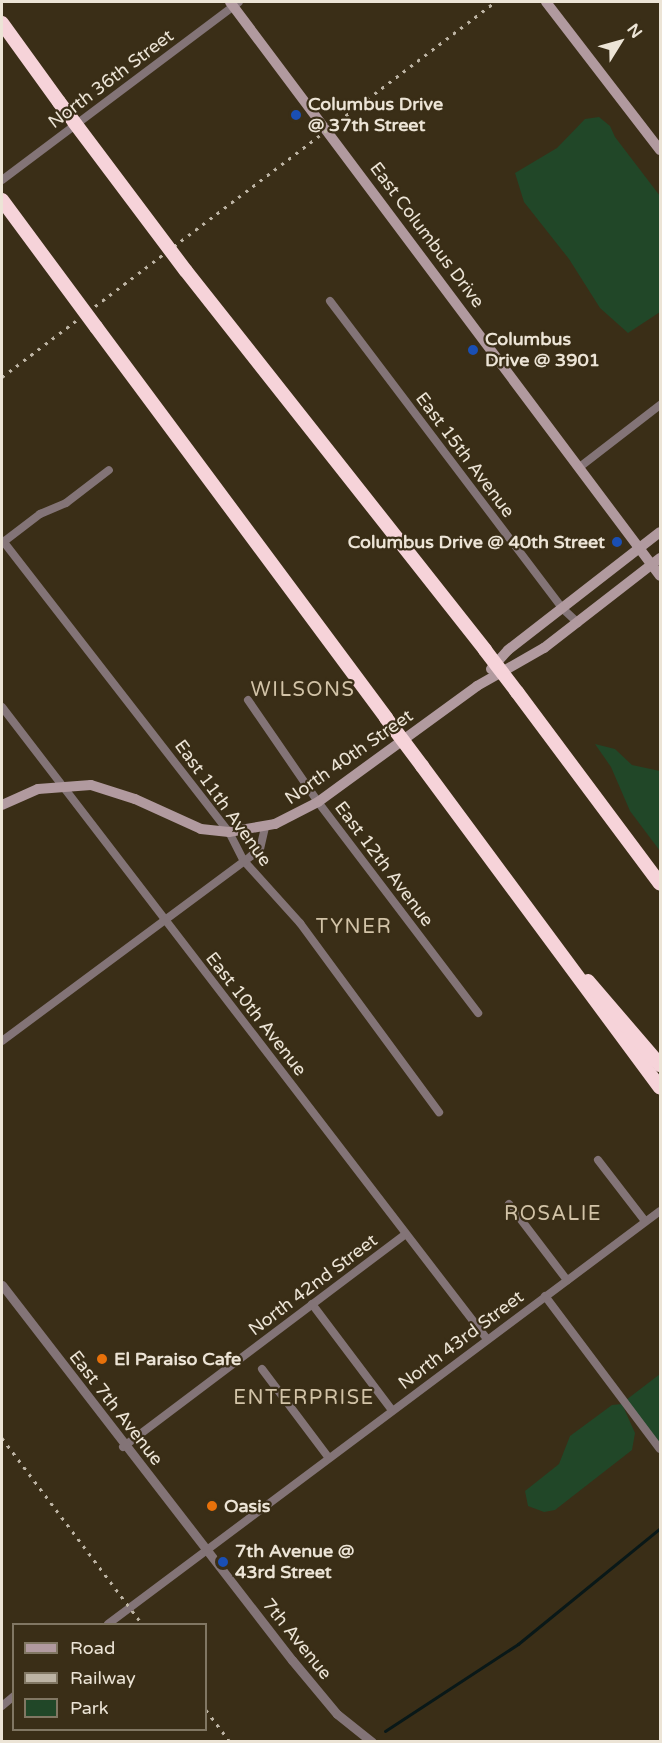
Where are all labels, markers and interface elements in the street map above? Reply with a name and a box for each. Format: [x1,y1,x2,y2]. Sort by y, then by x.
north arrow [590,12,650,72]
text: N [623,20,646,42]
street label: North 36th Street [44,25,178,133]
place label: Columbus Drive @ 37th Street [308,94,443,136]
marker: Columbus Drive @ 37th Street [289,108,303,122]
street label: East Columbus Drive [365,158,489,312]
place label: Columbus Drive @ 3901 [485,329,600,372]
marker: Columbus Drive @ 3901 [466,343,480,357]
street label: East 15th Avenue [411,388,519,522]
place label: Columbus Drive @ 40th Street [348,531,605,553]
marker: Columbus Drive @ 40th Street [610,535,624,549]
district label: WILSONS [251,678,355,702]
street label: North 40th Street [281,705,417,809]
street label: East 11th Avenue [170,736,276,870]
street label: East 12th Avenue [330,797,438,931]
district label: TYNER [316,915,392,939]
street label: East 10th Avenue [201,948,311,1080]
district label: ROSALIE [504,1202,602,1226]
street label: North 42nd Street [244,1230,382,1340]
street label: North 43rd Street [394,1286,528,1394]
street label: East 7th Avenue [64,1346,168,1470]
place label: El Paraiso Cafe [114,1348,241,1370]
marker: El Paraiso Cafe [95,1352,109,1366]
district label: ENTERPRISE [233,1386,375,1410]
place label: Oasis [224,1495,270,1517]
marker: Oasis [205,1499,219,1513]
place label: 7th Avenue @ 43rd Street [235,1541,354,1584]
marker: 7th Avenue @ 43rd Street [216,1555,230,1569]
street label: 7th Avenue [258,1594,336,1684]
legend [12,1623,207,1731]
text: Road [70,1637,115,1659]
text: Railway [70,1667,136,1689]
text: Park [70,1697,108,1719]

